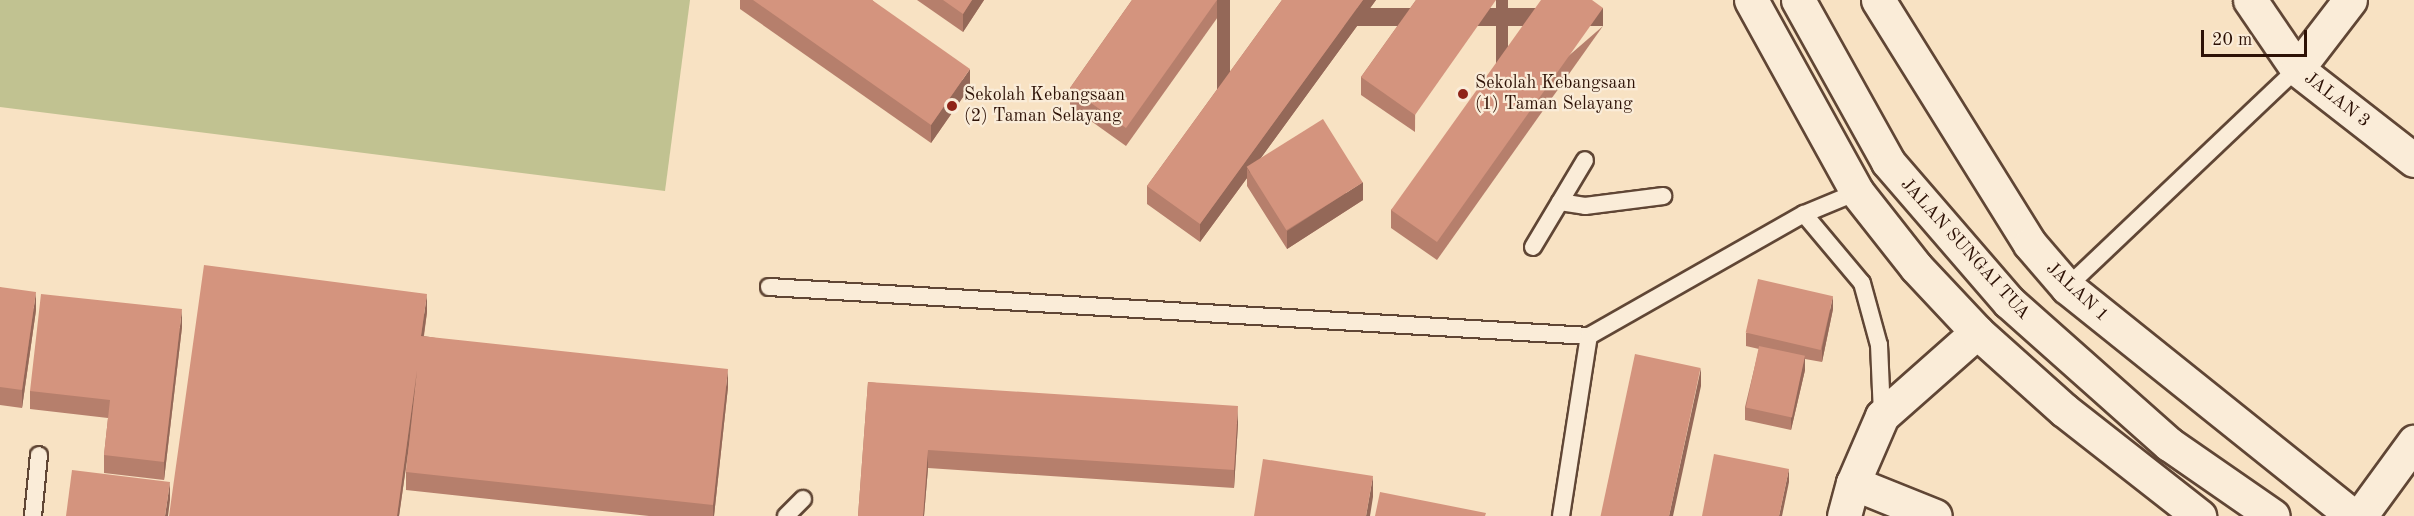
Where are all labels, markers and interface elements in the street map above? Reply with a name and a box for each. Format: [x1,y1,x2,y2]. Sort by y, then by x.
scale bar [2204,18,2310,56]
text: 20 m [2212,31,2252,49]
street label: JALAN 3 [2300,68,2374,132]
place label: Sekolah Kebangsaan (1) Taman Selayang [1475,73,1636,116]
place label: Sekolah Kebangsaan (2) Taman Selayang [964,85,1125,128]
marker: Sekolah Kebangsaan (1) Taman Selayang [1456,87,1470,101]
marker: Sekolah Kebangsaan (2) Taman Selayang [945,99,959,113]
street label: JALAN SUNGAI TUA [1896,174,2034,324]
street label: JALAN 1 [2041,258,2113,326]

